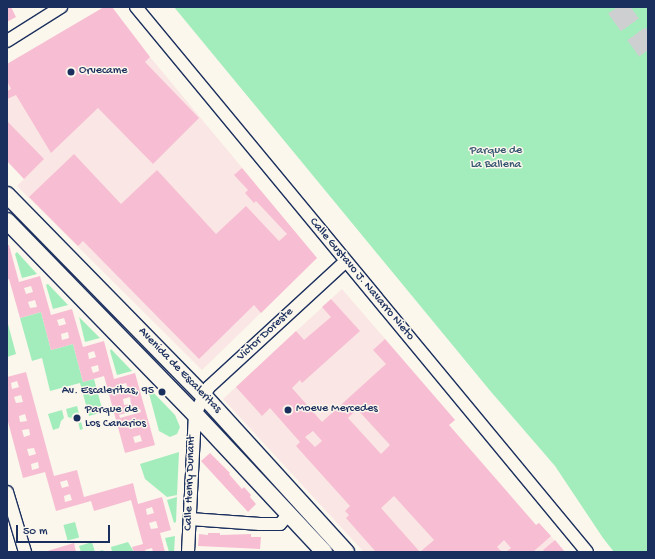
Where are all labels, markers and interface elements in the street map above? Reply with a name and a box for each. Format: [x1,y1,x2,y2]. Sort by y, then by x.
place label: Orvecame [79,65,127,79]
marker: Orvecame [66,67,76,77]
park label: Parque de La Ballena [470,145,522,173]
street label: Calle Gustavo J. Navarro Nieto [305,216,417,344]
street label: Victor Doreste [235,305,297,365]
street label: Avenida de Escaleritas [134,325,224,417]
place label: Av. Escaleritas, 95 [62,385,154,399]
marker: Av. Escaleritas, 95 [157,387,167,397]
place label: Moeve Mercedes [296,403,378,417]
place label: Parque de Los Canarios [85,404,146,432]
marker: Moeve Mercedes [283,405,293,415]
marker: Parque de Los Canarios [72,413,82,423]
street label: Calle Henry Dunant [182,435,200,531]
scale bar [18,517,112,543]
text: 50 m [23,525,48,539]

